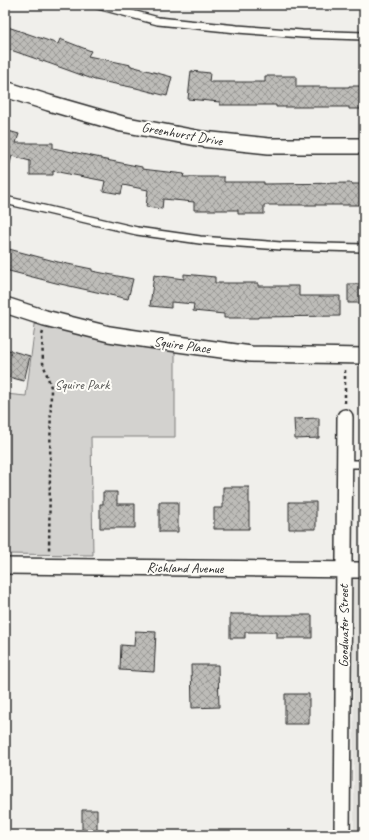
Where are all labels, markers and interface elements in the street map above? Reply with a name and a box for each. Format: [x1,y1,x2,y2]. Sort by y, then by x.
street label: Greenhurst Drive [140,119,225,150]
street label: Squire Place [153,333,213,358]
park label: Squire Park [55,376,111,393]
street label: Richland Avenue [146,559,225,577]
street label: Goodwater Street [335,583,352,668]

